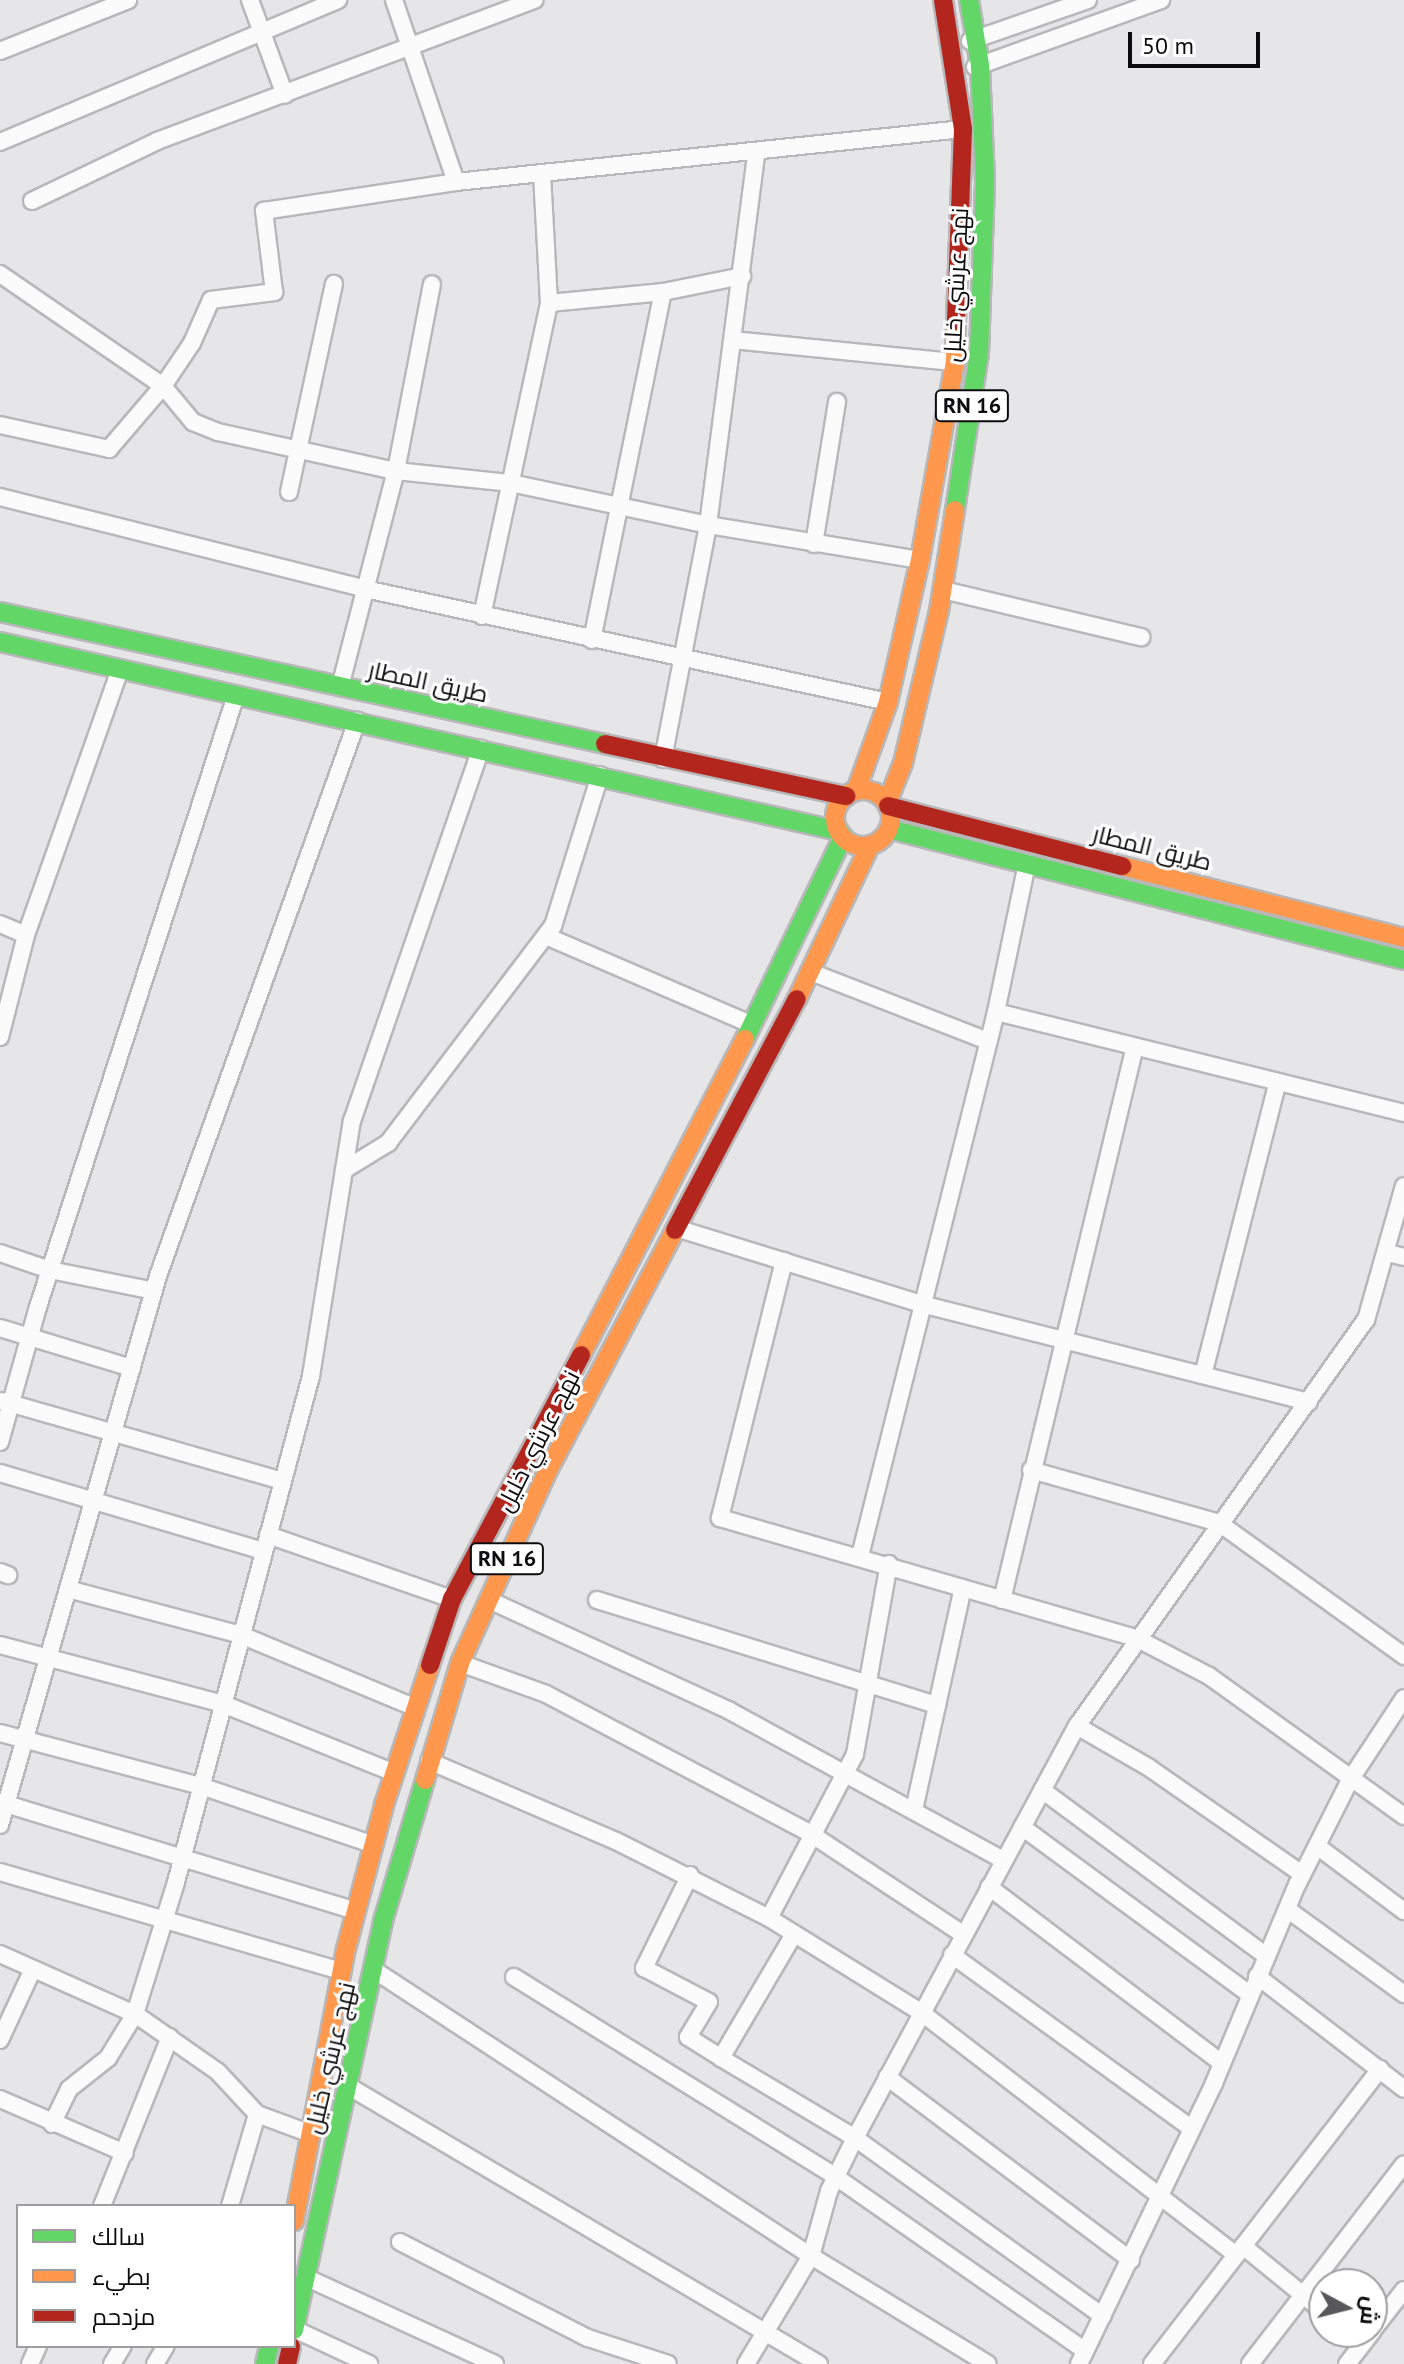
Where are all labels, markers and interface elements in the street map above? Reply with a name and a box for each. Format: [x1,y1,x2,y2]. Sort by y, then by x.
scale bar [1132,16,1264,66]
text: 50 m [1142,30,1194,61]
street label: نهج عرشي خليل [938,207,974,363]
road number: RN 16 [934,388,1010,424]
street label: طريق المطار [365,655,491,709]
street label: طريق المطار [1089,819,1215,877]
street label: نهج عرشي خليل [490,1365,586,1517]
road number: RN 16 [469,1541,545,1577]
street label: نهج عرشي خليل [299,1979,361,2137]
legend [16,2204,296,2348]
text: سالك [92,2221,145,2252]
text: بطيء [92,2261,151,2292]
north arrow [1308,2268,1388,2348]
text: ش [1354,2295,1385,2326]
text: مزدحم [92,2301,155,2332]

